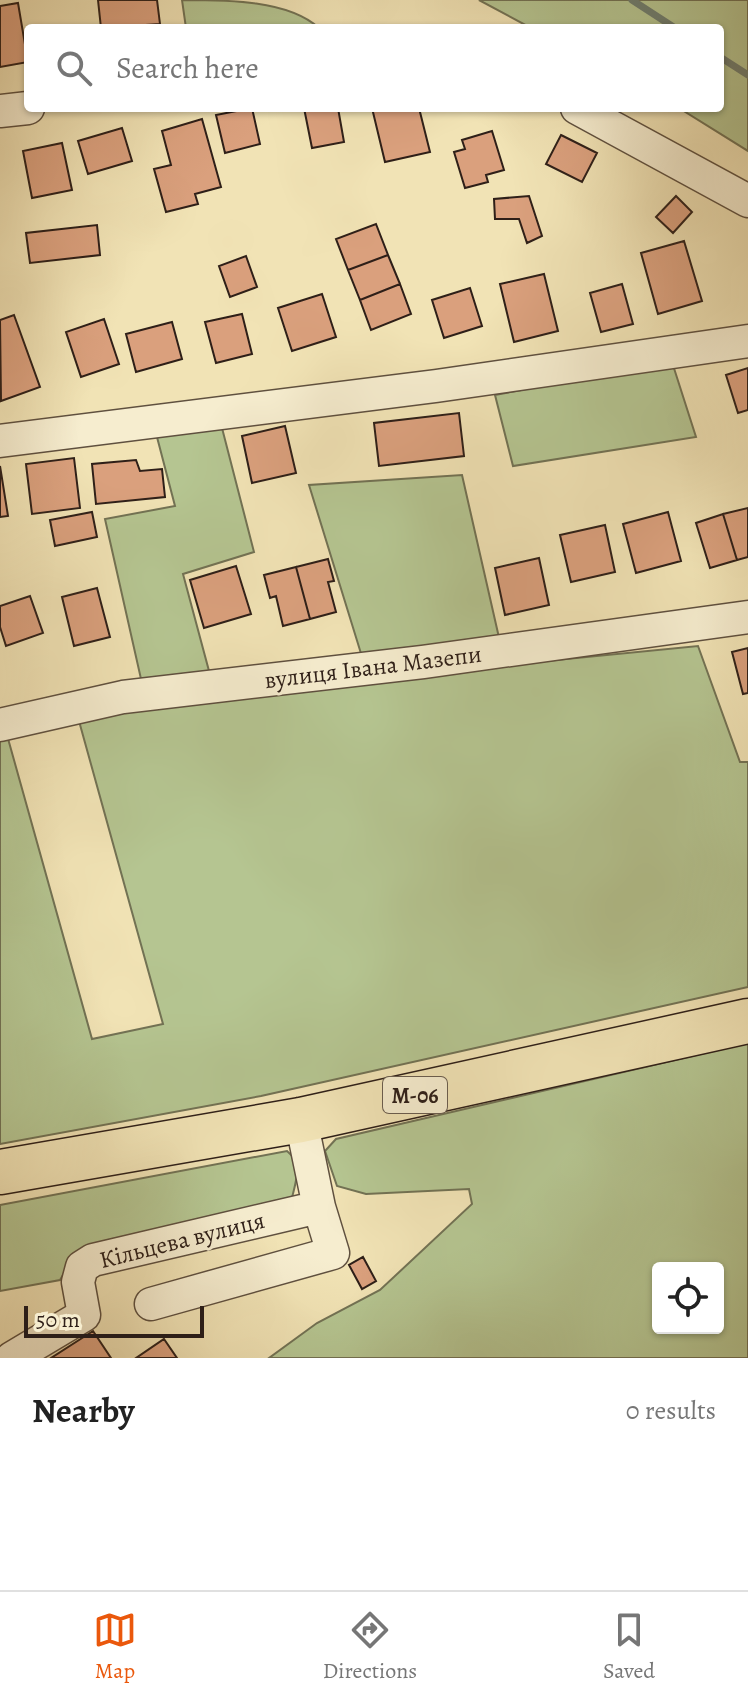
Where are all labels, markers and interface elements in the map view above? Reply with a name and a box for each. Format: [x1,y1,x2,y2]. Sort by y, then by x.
search box [24,24,724,112]
icon: search [52,46,96,90]
text: Search here [116,48,259,88]
street label: вулиця Івана Мазепи [263,638,483,696]
road number: М-06 [383,1077,447,1113]
street label: Кільцева вулиця [96,1204,268,1276]
map controls [652,1262,724,1334]
button: locate [652,1262,724,1334]
scale bar [24,1302,204,1338]
text: 50 m [36,1305,80,1335]
text: Nearby [32,1387,135,1434]
text: 0 results [626,1393,716,1428]
tab: Map [93,1608,137,1686]
tab: Directions [323,1608,417,1686]
tab: Saved [603,1608,655,1686]

